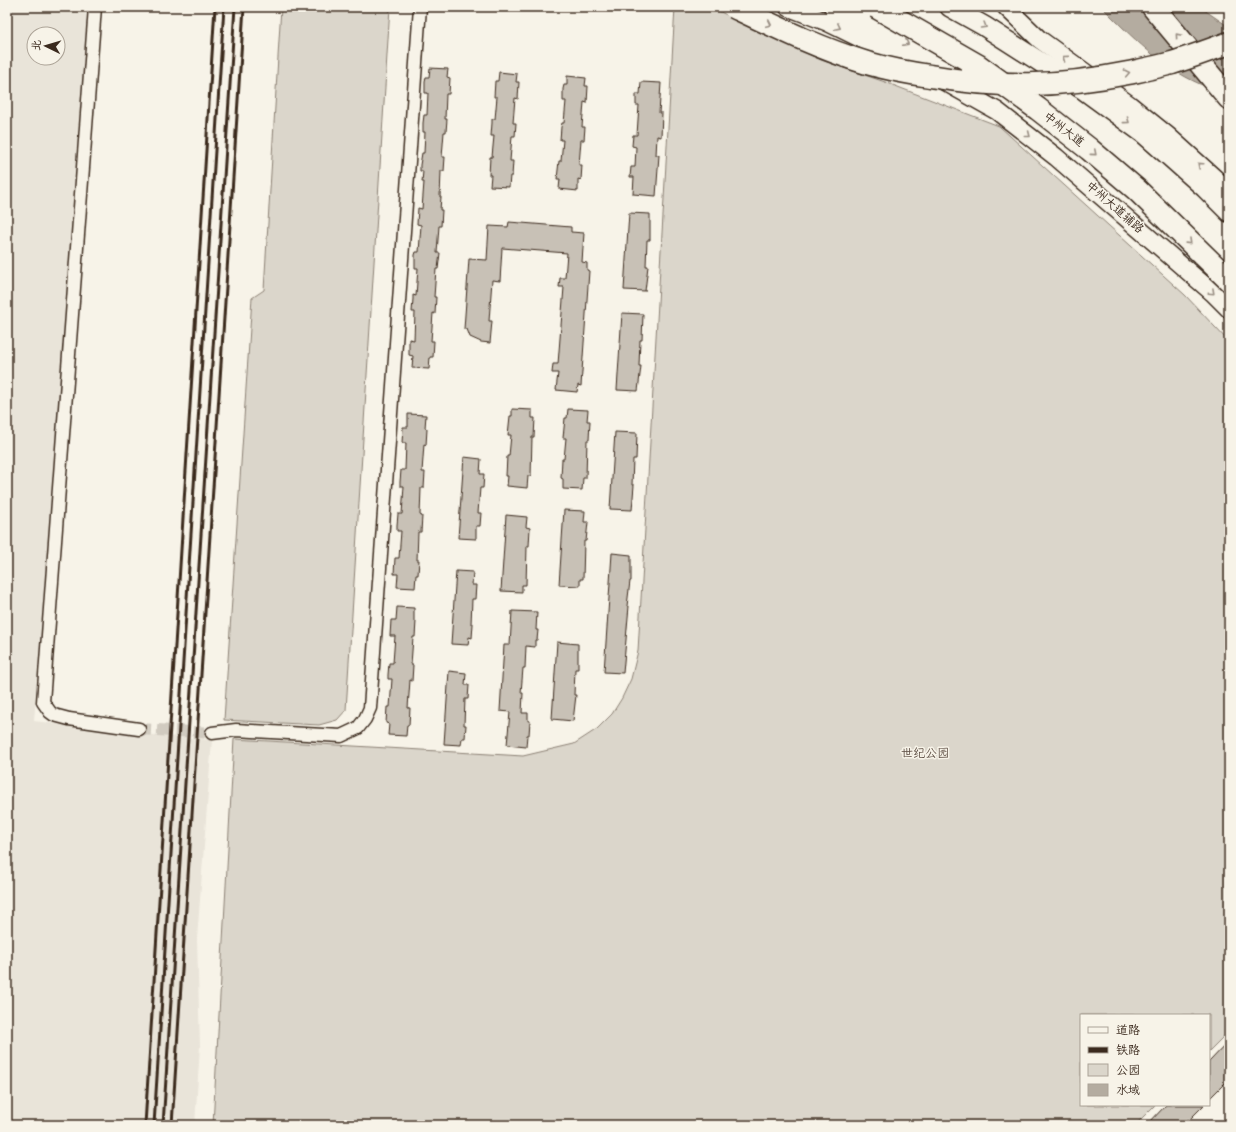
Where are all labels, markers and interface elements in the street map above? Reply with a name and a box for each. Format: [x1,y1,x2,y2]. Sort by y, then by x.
one-way arrow [765,19,772,27]
one-way arrow [833,22,841,30]
one-way arrow [980,22,987,29]
north arrow [26,26,66,66]
one-way arrow [1175,33,1182,40]
one-way arrow [902,38,909,46]
text: 北 [30,39,43,51]
one-way arrow [1063,56,1070,63]
one-way arrow [1123,69,1130,78]
street label: 中州大道 [1040,109,1087,150]
one-way arrow [1123,117,1130,124]
one-way arrow [1024,130,1031,137]
one-way arrow [1089,149,1097,156]
one-way arrow [1197,162,1205,170]
street label: 中州大道辅路 [1083,178,1147,237]
one-way arrow [1184,237,1192,244]
one-way arrow [1207,287,1215,295]
park label: 世纪公园 [901,746,949,761]
legend [1080,1014,1210,1106]
text: 道路 [1116,1023,1140,1038]
text: 铁路 [1116,1043,1140,1058]
text: 公园 [1116,1063,1140,1078]
text: 水域 [1116,1083,1140,1098]

